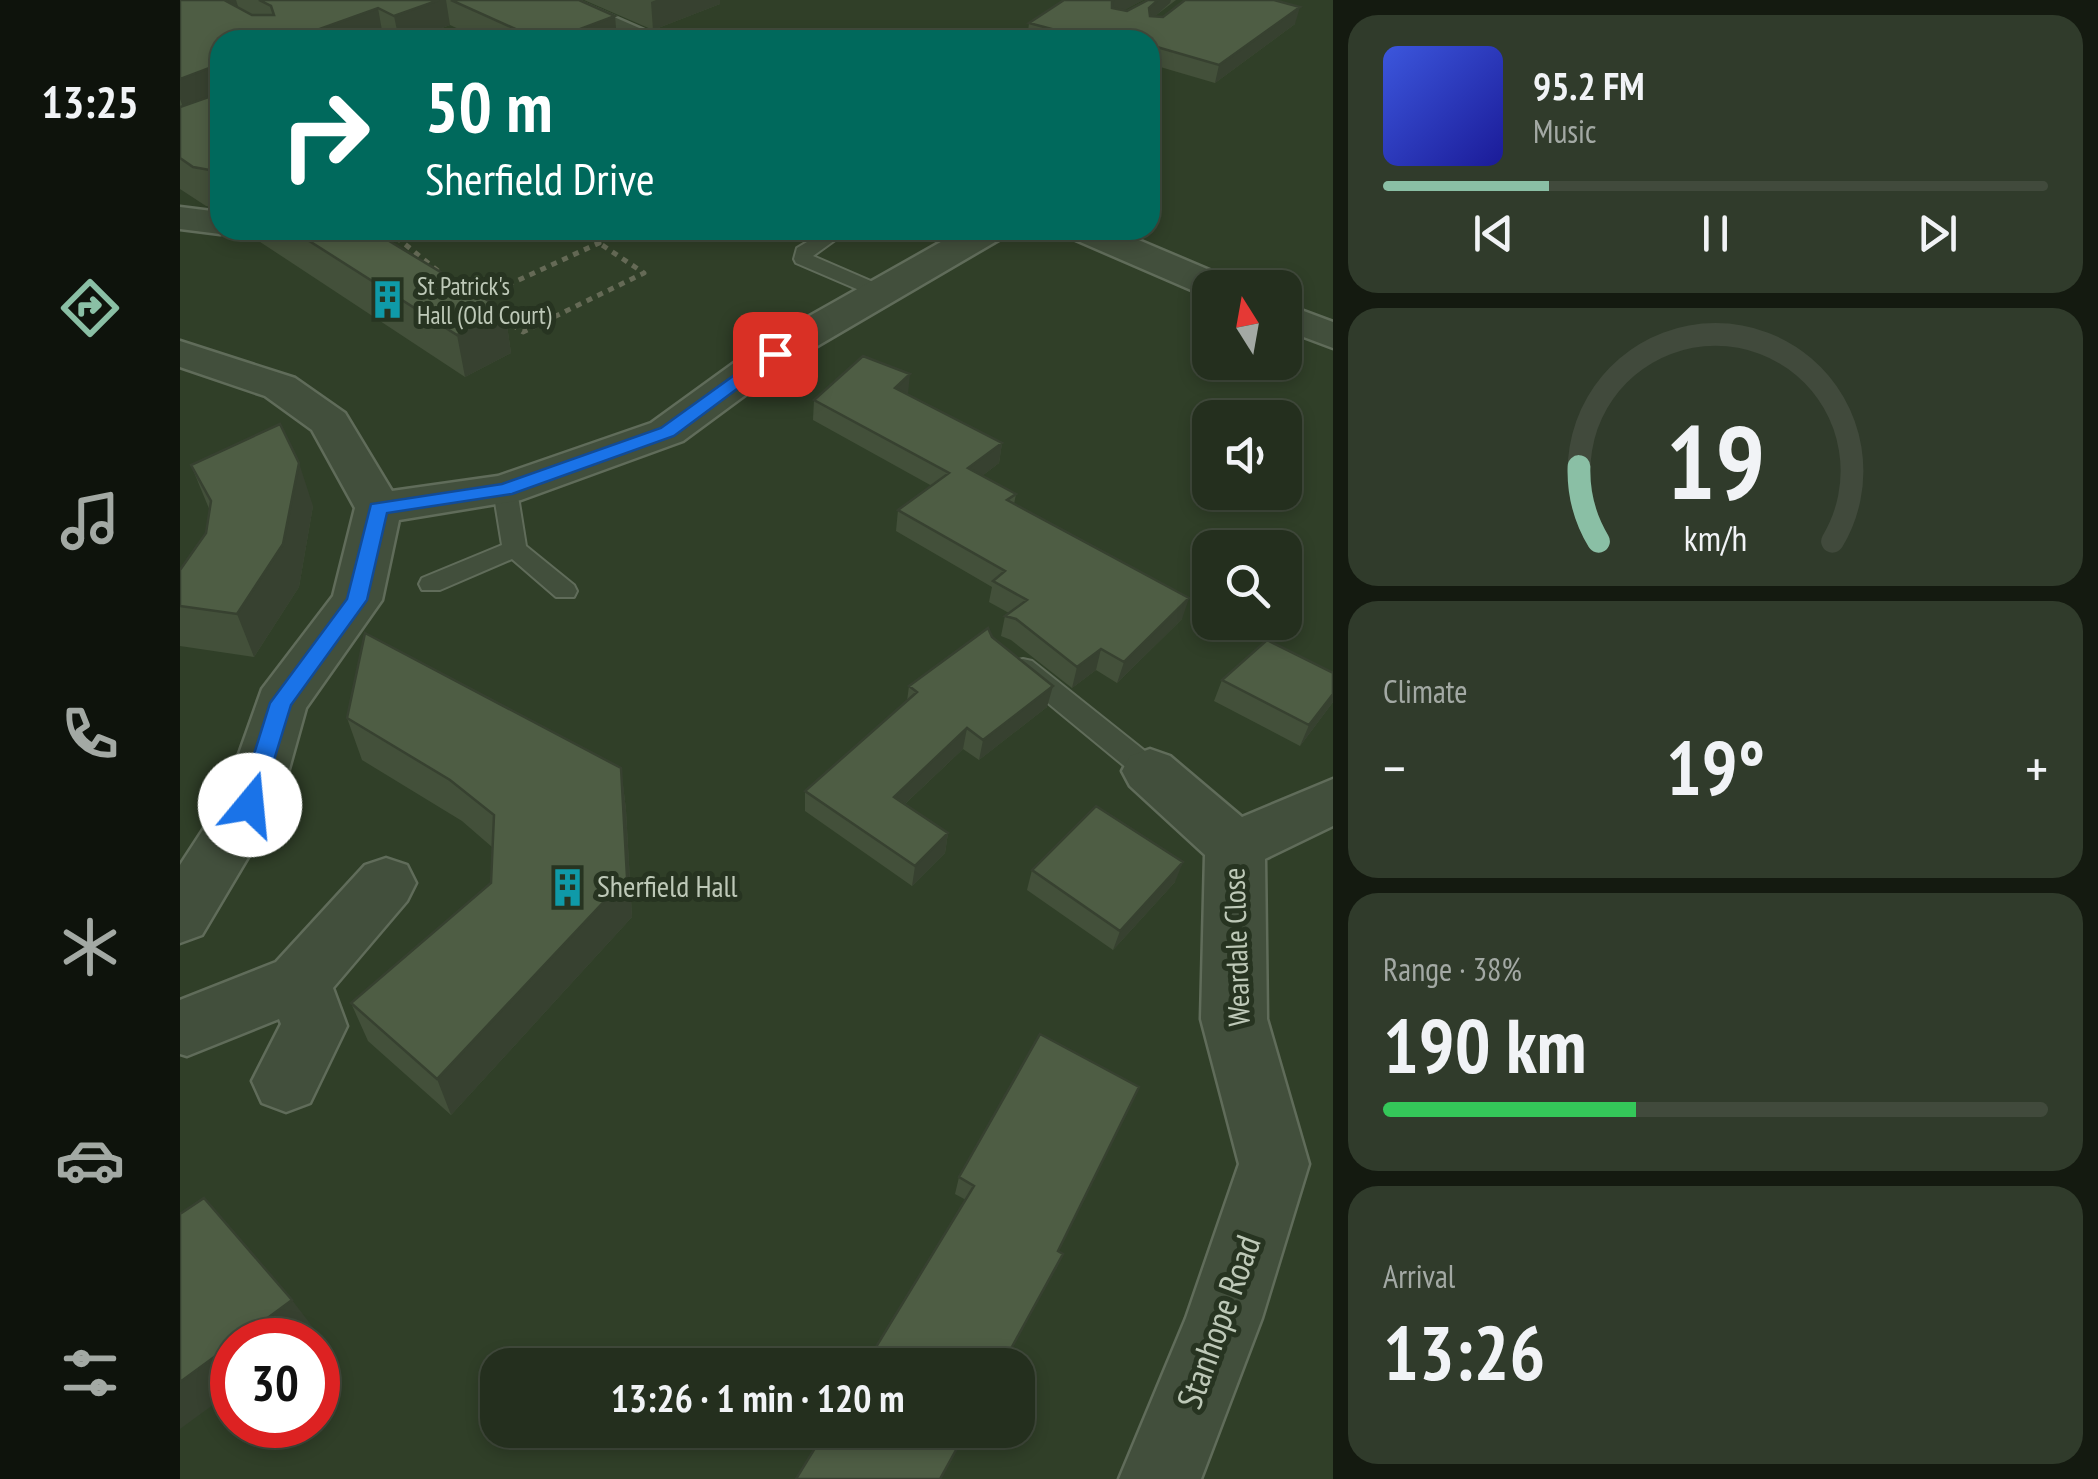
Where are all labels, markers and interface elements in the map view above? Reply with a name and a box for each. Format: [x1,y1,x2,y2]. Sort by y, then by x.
text: 50 m [425,61,553,151]
text: 95.2 FM [1533,61,1645,110]
icon: right [260,70,390,200]
text: 13:25 [41,72,139,130]
text: Music [1533,110,1596,152]
text: Sherfield Drive [425,149,655,207]
icon: previous [1466,206,1521,261]
icon: pause [1688,206,1743,261]
icon: next [1910,206,1965,261]
place label: St Patrick's Hall (Old Court) [417,270,552,331]
north arrow [1192,270,1302,380]
map controls [1192,270,1302,640]
icon: directions [55,273,125,343]
building icon: St Patrick's Hall (Old Court) [366,279,408,321]
pin [733,312,818,397]
icon: arrive [748,327,803,382]
text: 19 [1666,393,1765,528]
button: sound [1192,400,1302,510]
icon: music [55,486,125,556]
text: km/h [1684,515,1747,561]
button: search [1192,530,1302,640]
text: Climate [1383,670,1467,712]
icon: phone [55,699,125,769]
text: 19° [1666,719,1765,816]
text: − [1383,732,1406,803]
text: + [2025,732,2048,803]
position arrow [198,753,302,857]
building icon: Sherfield Hall [546,866,588,908]
place label: Sherfield Hall [597,866,738,905]
street label: Weardale Close [1213,867,1258,1027]
icon: climate [55,912,125,982]
text: Range · 38% [1383,948,1522,990]
text: 190 km [1383,997,1587,1094]
icon: car [55,1125,125,1195]
street label: Stanhope Road [1165,1229,1271,1415]
text: Arrival [1383,1255,1455,1297]
text: 13:26 [1383,1304,1545,1401]
speed limit sign: 30 [210,1318,340,1448]
icon: filters [55,1338,125,1408]
text: 13:26 · 1 min · 120 m [611,1373,904,1422]

